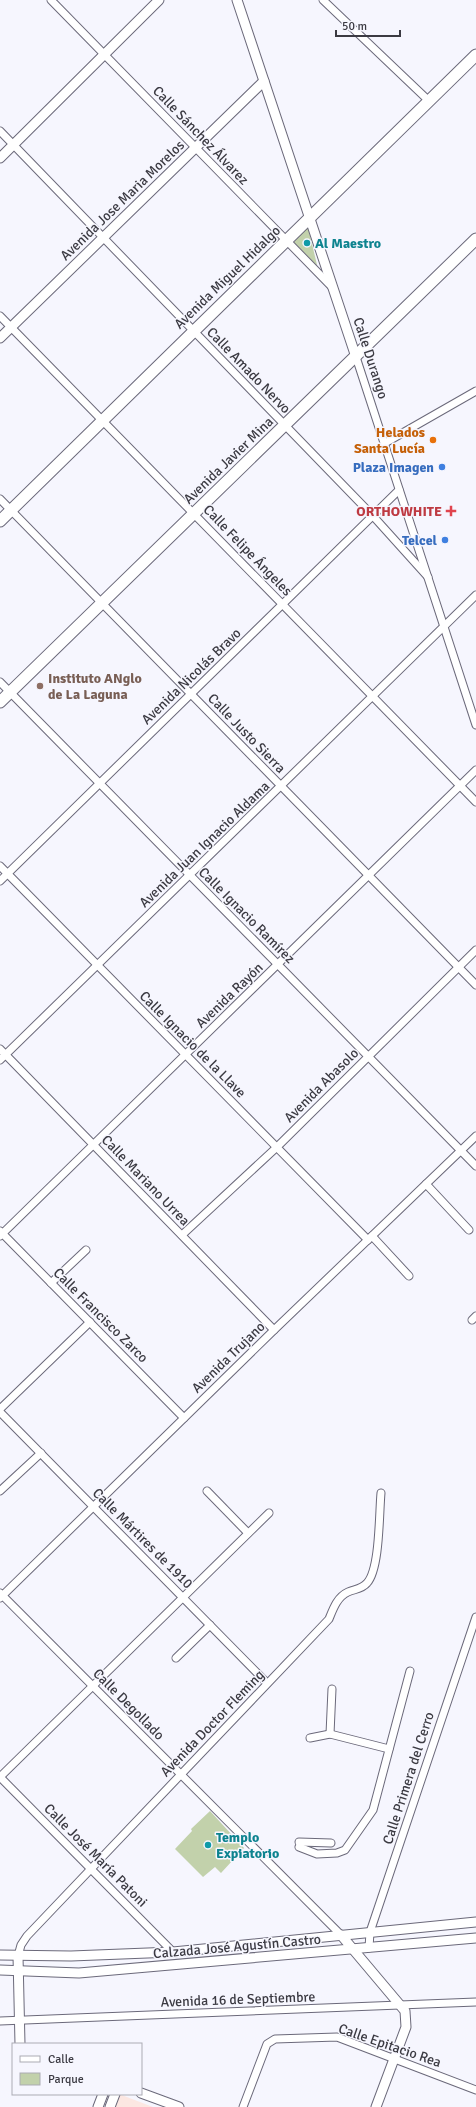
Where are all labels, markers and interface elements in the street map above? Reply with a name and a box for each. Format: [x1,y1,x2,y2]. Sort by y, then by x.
scale bar [336,12,400,38]
text: 50 m [342,19,367,34]
street label: Calle Sánchez Álvarez [149,82,252,188]
street label: Avenida Jose Maria Morelos [57,137,188,264]
street label: Avenida Miguel Hidalgo [171,222,284,333]
place label: Al Maestro [315,235,381,252]
marker: Al Maestro [302,238,312,248]
street label: Calle Durango [349,315,392,401]
street label: Calle Amado Nervo [203,324,294,417]
street label: Avenida Javier Mina [180,413,277,508]
place label: Helados Santa Lucía [354,424,425,457]
marker: Helados Santa Lucía [428,435,438,445]
place label: Plaza Imagen [353,459,434,476]
marker: Plaza Imagen [437,462,447,472]
street label: Calle Felipe Ángeles [200,501,296,600]
place label: ORTHOWHITE [356,503,442,520]
marker: ORTHOWHITE [445,505,457,517]
place label: Telcel [402,532,438,549]
marker: Telcel [440,535,450,545]
street label: Avenida Nicolás Bravo [138,624,245,728]
place label: Instituto ANglo de La Laguna [48,670,142,703]
marker: Instituto ANglo de La Laguna [35,681,45,691]
street label: Calle Justo Sierra [204,690,289,777]
street label: Avenida Juan Ignacio Aldama [136,778,273,911]
street label: Calle Ignacio Ramírez [195,864,298,967]
street label: Avenida Rayón [192,959,267,1032]
street label: Calle Ignacio de la Llave [136,988,249,1101]
street label: Avenida Abasolo [281,1045,362,1126]
street label: Calle Mariano Urrea [98,1131,193,1229]
street label: Calle Francisco Zarco [50,1264,152,1366]
street label: Avenida Trujano [188,1318,269,1397]
street label: Calle Mártires de 1910 [89,1485,196,1592]
street label: Calle Degollado [89,1665,168,1744]
street label: Avenida Doctor Fleming [157,1666,268,1780]
street label: Calle Primera del Cerro [379,1710,438,1846]
street label: Calle José María Patoni [40,1800,151,1911]
place label: Templo Expiatorio [216,1829,279,1862]
marker: Templo Expiatorio [203,1840,213,1850]
street label: Calzada José Agustín Castro [152,1931,322,1962]
street label: Avenida 16 de Septiembre [160,1988,316,2011]
street label: Calle Epitacio Rea [336,2020,444,2071]
legend [12,2043,142,2095]
text: Calle [48,2052,74,2067]
text: Parque [48,2072,84,2087]

